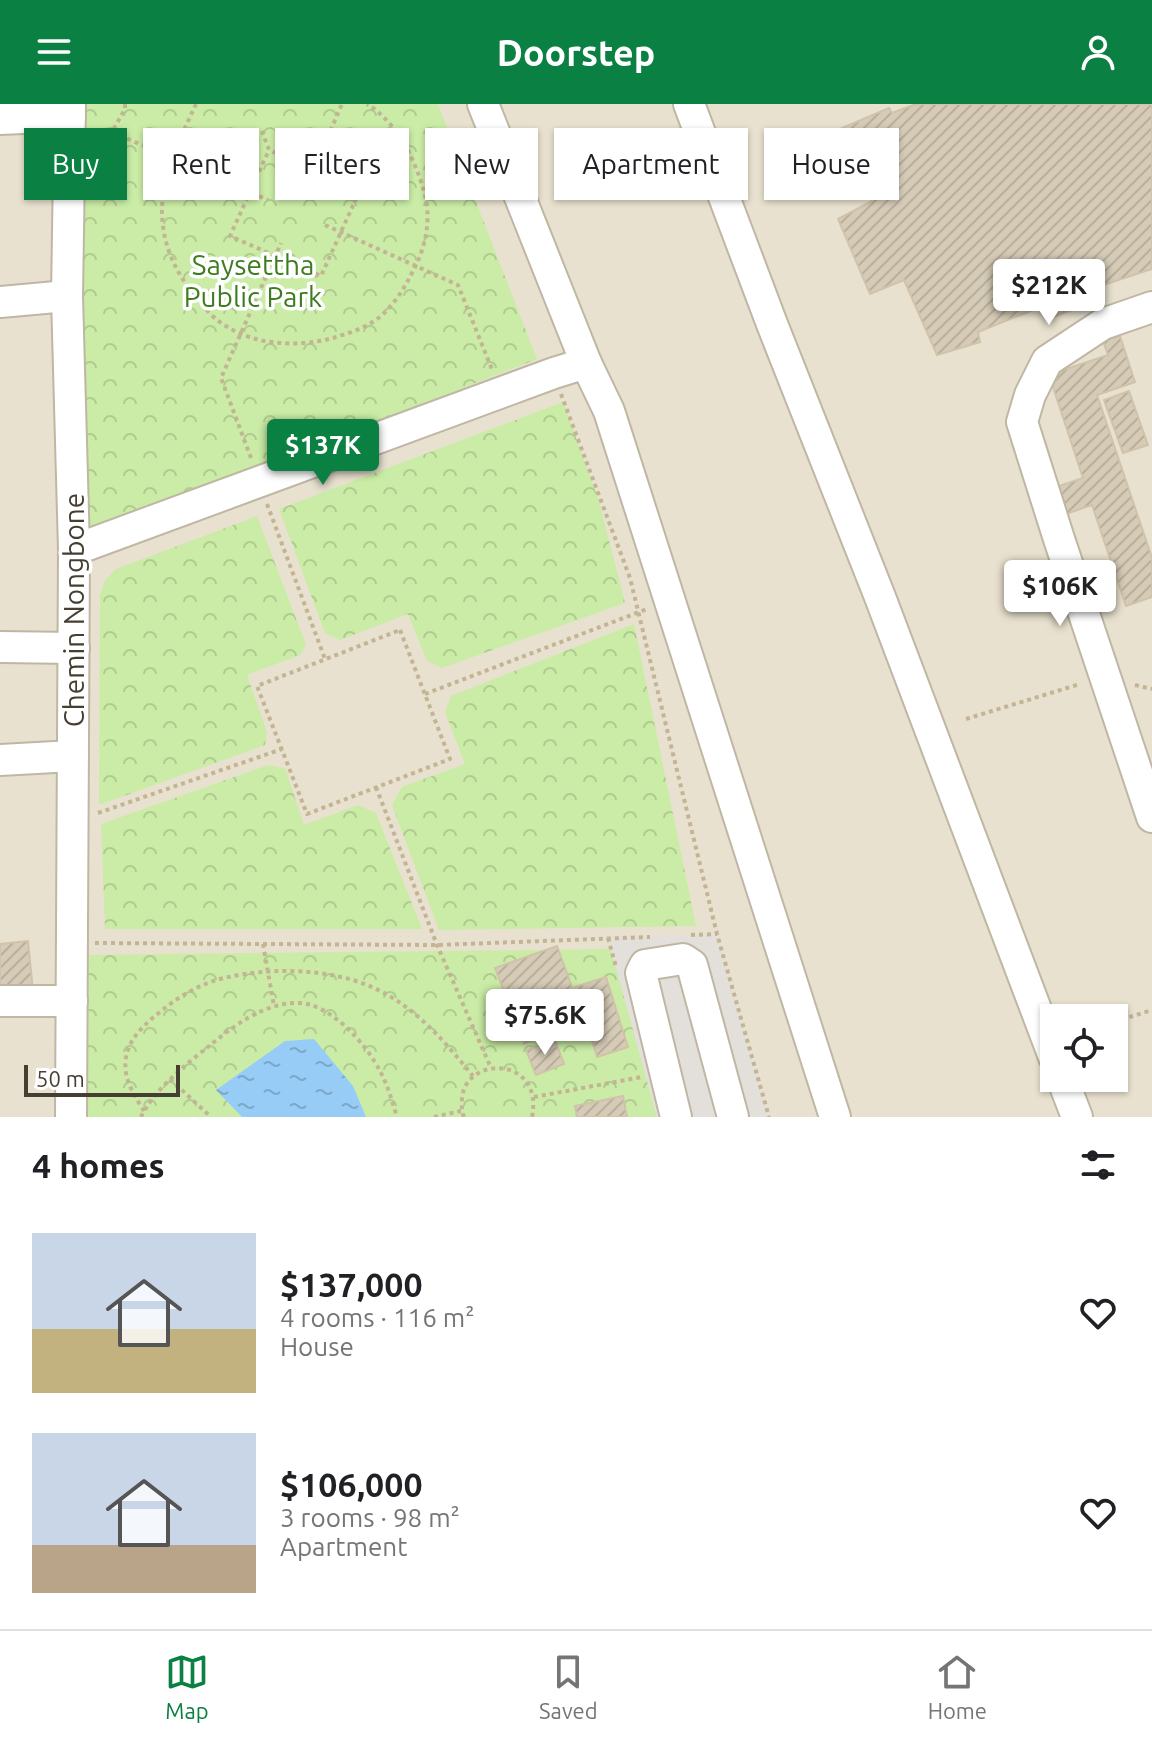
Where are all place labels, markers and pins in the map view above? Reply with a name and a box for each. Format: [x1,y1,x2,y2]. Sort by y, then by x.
pin: $212K [993,259,1105,327]
pin: $137K [267,419,379,487]
pin: $106K [1004,560,1116,628]
pin: $75.6K [480,989,610,1057]

